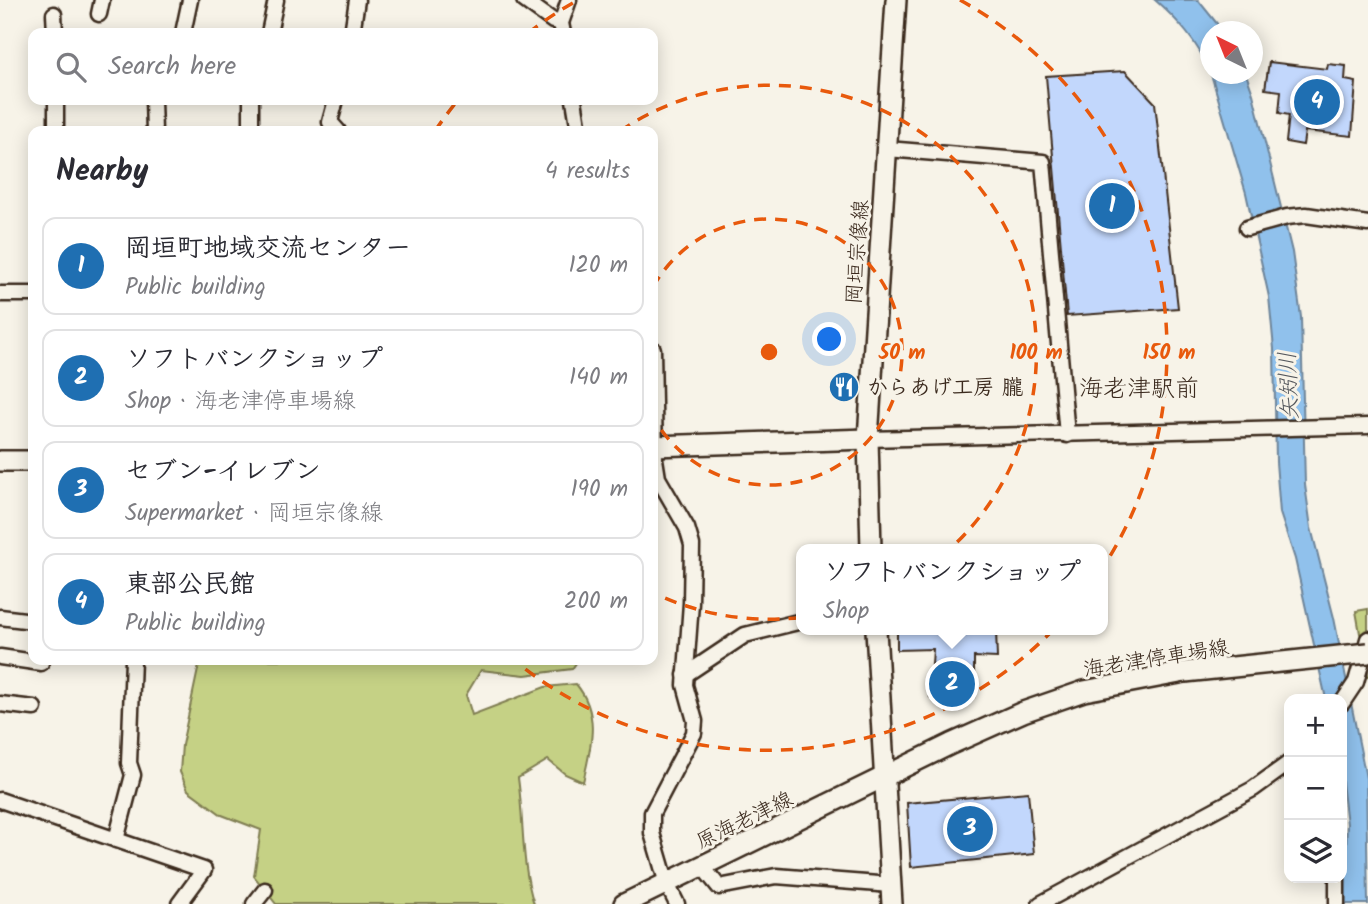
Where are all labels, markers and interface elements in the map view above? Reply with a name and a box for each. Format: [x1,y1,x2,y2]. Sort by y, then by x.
north arrow [1200,21,1263,84]
search box [28,28,658,105]
text: Search here [108,46,236,88]
icon: search [52,48,90,86]
pin: 4 [1294,76,1340,128]
text: Nearby [56,148,148,196]
text: 4 results [545,154,630,190]
pin: 1 [1089,180,1135,232]
street label: 岡垣宗像線 [838,199,879,306]
text: 岡垣町地域交流センター [125,228,411,270]
text: 1 [78,248,84,284]
text: 120 m [568,248,628,284]
text: Public building [125,270,266,306]
your location [812,322,846,356]
text: 50 m [878,337,925,370]
text: 100 m [1009,337,1063,370]
text: 150 m [1142,337,1196,370]
text: ソフトバンクショップ [125,339,383,381]
centre of rings [757,340,781,364]
water label: 矢矧川 [1270,351,1310,421]
text: 2 [74,360,88,396]
text: 140 m [569,360,628,396]
restaurant icon: からあげ工房 朧 [827,370,861,404]
district label: 海老津駅前 [1079,370,1199,409]
place label: からあげ工房 朧 [867,372,1023,405]
text: Shop · 海老津停車場線 [125,384,356,420]
text: セブン-イレブン [125,451,321,493]
text: 3 [75,472,87,508]
text: 190 m [571,472,628,508]
text: Supermarket · 岡垣宗像線 [125,496,383,532]
popup [796,544,1108,635]
text: ソフトバンクショップ [823,552,1081,594]
text: 東部公民館 [125,564,255,606]
text: 4 [75,584,87,620]
text: 200 m [564,584,628,620]
text: Shop [823,594,869,630]
text: Public building [125,606,266,642]
street label: 海老津停車場線 [1081,632,1231,687]
pin: 2 [929,658,975,710]
map controls [1284,694,1347,883]
button: + [1284,694,1347,757]
button: − [1284,757,1347,820]
street label: 原海老津線 [690,784,799,859]
pin: 3 [947,803,993,855]
button: layers [1284,820,1347,883]

